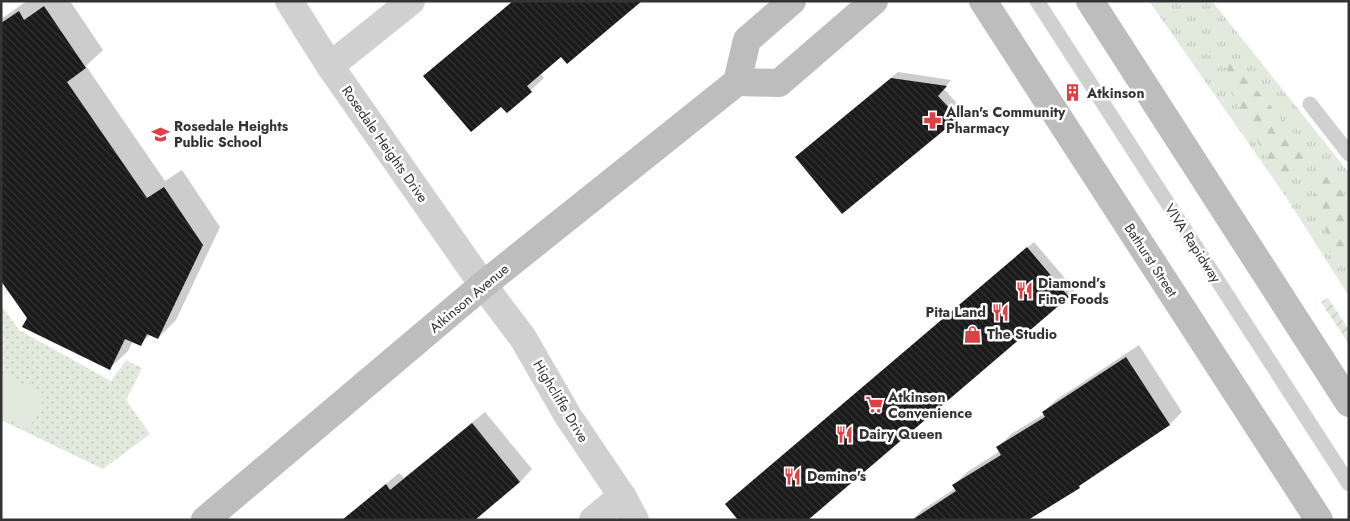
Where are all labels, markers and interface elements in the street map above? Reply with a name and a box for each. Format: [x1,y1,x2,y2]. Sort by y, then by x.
street label: Rosedale Heights Drive [337,82,433,206]
building icon: Atkinson [1063,83,1083,103]
place label: Atkinson [1086,83,1144,103]
place label: Allan's Community Pharmacy [945,102,1066,138]
pharmacy icon: Allan's Community Pharmacy [922,110,942,130]
place label: Rosedale Heights Public School [174,116,289,152]
school or university icon: Rosedale Heights Public School [150,124,170,144]
street label: VIVA Rapidway [1160,200,1226,287]
street label: Bathurst Street [1120,219,1183,301]
street label: Atkinson Avenue [425,259,513,337]
place label: Diamond’s Fine Foods [1038,273,1109,309]
restaurant icon: Diamond’s Fine Foods [1014,281,1034,301]
place label: Pita Land [926,302,986,322]
restaurant icon: Pita Land [990,302,1010,322]
shop icon: The Studio [963,324,983,344]
place label: The Studio [987,324,1057,344]
street label: Highcliffe Drive [528,356,594,446]
place label: Atkinson Convenience [887,387,972,423]
supermarket icon: Atkinson Convenience [864,395,884,415]
restaurant icon: Dairy Queen [835,424,855,444]
place label: Dairy Queen [859,424,943,444]
restaurant icon: Domino's [783,466,803,486]
place label: Domino's [807,466,867,486]

